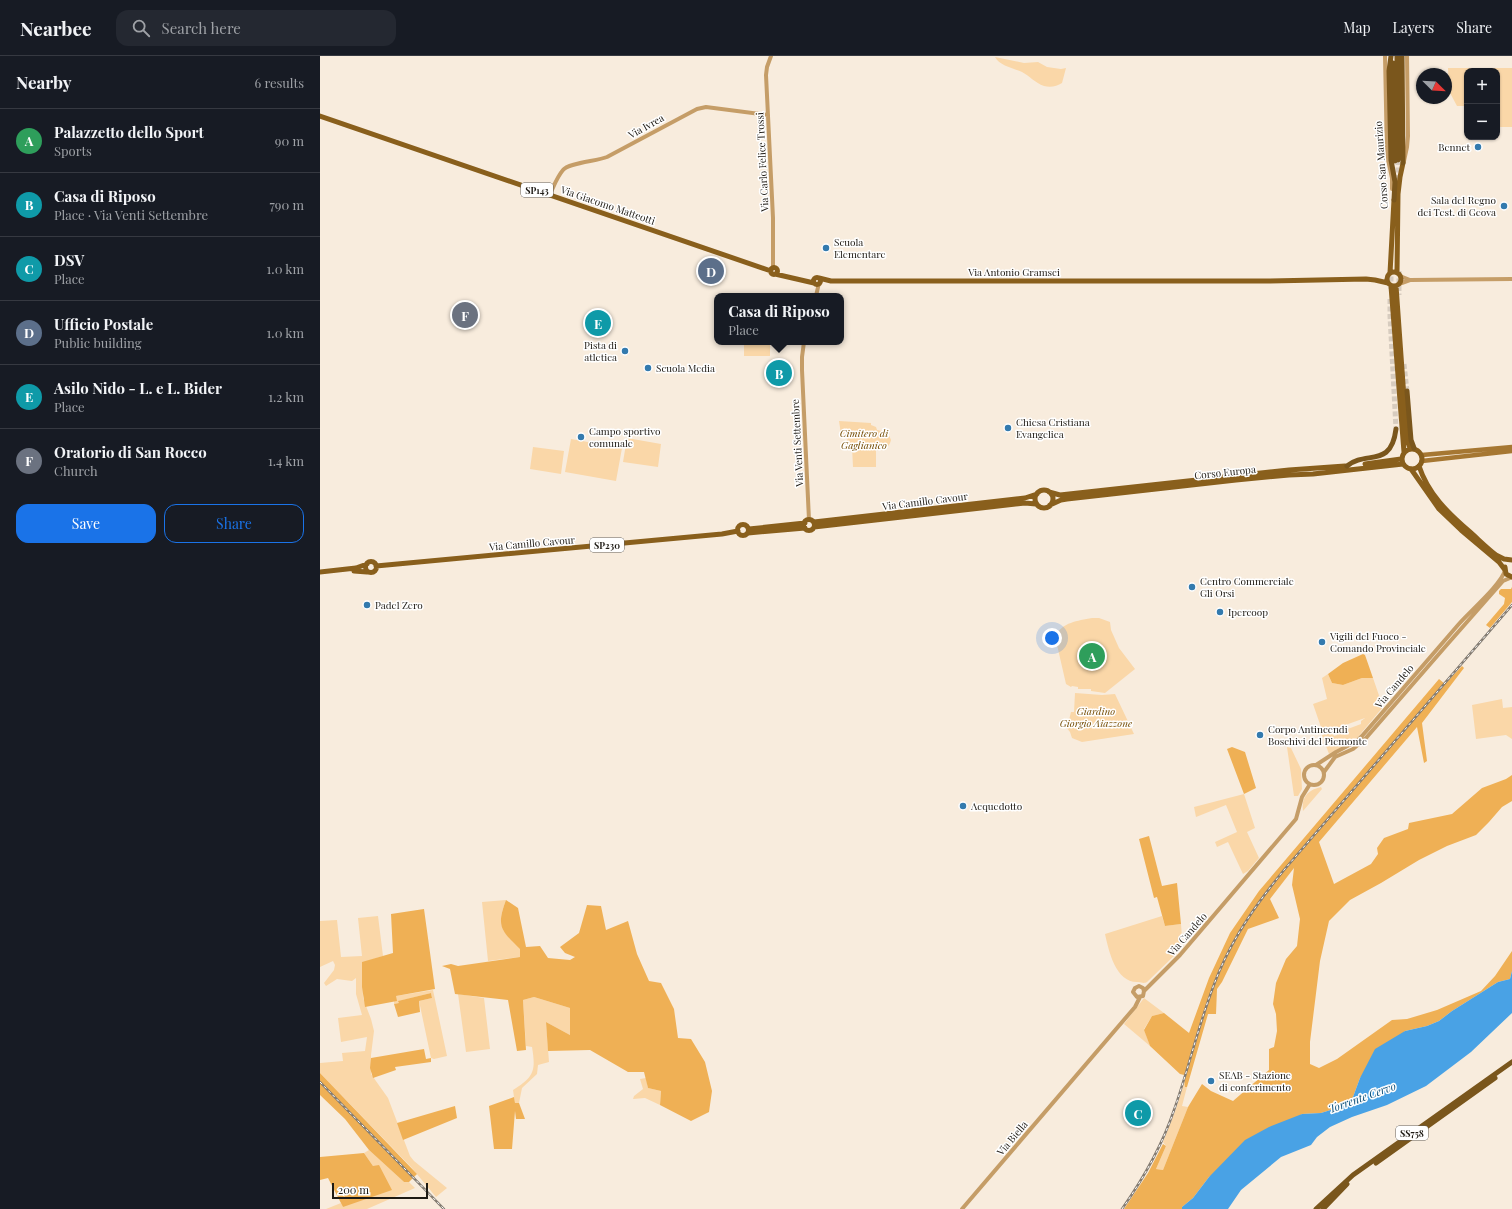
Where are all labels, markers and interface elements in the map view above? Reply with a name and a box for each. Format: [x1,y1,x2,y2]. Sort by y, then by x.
search box [116,10,396,46]
text: Nearbee [20,15,92,41]
icon: search [130,17,152,39]
text: Search here [162,18,241,38]
text: Map [1343,18,1371,37]
text: Layers [1393,18,1434,37]
text: Share [1456,18,1492,37]
north arrow [1416,68,1452,104]
map controls [1464,68,1500,140]
button: + [1464,68,1500,104]
text: Nearby [16,71,71,93]
text: 6 results [254,74,304,91]
button: − [1464,104,1500,140]
street label: Via Ivrea [625,110,666,142]
street label: Via Carlo Felice Trossi [752,112,772,213]
street label: Corso San Maurizio [1371,120,1391,209]
text: Palazzetto dello Sport [54,122,204,142]
text: A [25,132,33,149]
text: 90 m [275,132,304,149]
place label: Bennet [1438,140,1470,154]
text: Sports [54,142,92,159]
marker: Bennet [1473,142,1483,152]
street label: Via Giacomo Matteotti [558,182,657,228]
road number: SP143 [521,183,553,197]
text: Casa di Riposo [54,186,156,206]
place label: Sala del Regno dei Test. di Geova [1418,193,1497,219]
text: B [25,196,33,213]
text: 790 m [270,196,304,213]
marker: Sala del Regno dei Test. di Geova [1499,201,1509,211]
text: Place · Via Venti Settembre [54,206,208,223]
place label: Scuola Elementare [834,235,886,261]
marker: Scuola Elementare [821,243,831,253]
text: DSV [54,250,84,270]
pin: D [698,256,724,286]
text: C [24,260,34,277]
text: 1.0 km [267,260,304,277]
street label: Via Antonio Gramsci [967,265,1060,279]
text: Place [54,270,85,287]
popup [714,293,844,345]
pin: F [452,300,478,330]
text: Casa di Riposo [728,301,830,321]
pin: E [585,308,611,338]
text: Ufficio Postale [54,314,153,334]
text: Place [728,321,759,338]
text: D [24,324,34,341]
text: 1.0 km [267,324,304,341]
text: Public building [54,334,142,351]
place label: Pista di atletica [584,338,617,364]
marker: Pista di atletica [620,346,630,356]
pin: B [766,358,792,388]
place label: Scuola Media [656,361,715,375]
marker: Scuola Media [643,363,653,373]
text: Asilo Nido - L. e L. Bider [54,378,222,398]
text: E [25,388,33,405]
text: 1.2 km [268,388,304,405]
text: Place [54,398,85,415]
street label: Via Venti Settembre [788,399,806,488]
place label: Chiesa Cristiana Evangelica [1016,415,1090,441]
marker: Chiesa Cristiana Evangelica [1003,423,1013,433]
place label: Campo sportivo comunale [589,424,661,450]
park label: Cimitero di Gaglianico [840,426,889,452]
marker: Campo sportivo comunale [576,432,586,442]
text: Oratorio di San Rocco [54,442,207,462]
text: F [25,452,33,469]
text: 1.4 km [268,452,304,469]
text: Church [54,462,98,479]
street label: Corso Europa [1194,462,1256,482]
street label: Via Camillo Cavour [881,489,969,513]
button: Save [16,504,156,543]
button: Share [164,504,304,543]
street label: Via Camillo Cavour [488,532,576,554]
road number: SP230 [590,538,624,552]
place label: Centro Commerciale Gli Orsi [1200,574,1294,600]
marker: Centro Commerciale Gli Orsi [1187,582,1197,592]
place label: Padel Zero [375,598,423,612]
marker: Padel Zero [362,600,372,610]
place label: Ipercoop [1228,605,1268,619]
marker: Ipercoop [1215,607,1225,617]
your location [1042,628,1062,648]
place label: Vigili del Fuoco - Comando Provinciale [1329,629,1426,655]
marker: Vigili del Fuoco - Comando Provinciale [1317,637,1327,647]
pin: A [1079,641,1105,671]
street label: Via Candelo [1371,661,1417,712]
park label: Giardino Giorgio Aiazzone [1060,704,1133,730]
place label: Corpo Antincendi Boschivi del Piemonte [1268,722,1367,748]
marker: Corpo Antincendi Boschivi del Piemonte [1255,730,1265,740]
place label: Acquedotto [970,799,1023,813]
marker: Acquedotto [958,801,968,811]
street label: Via Candelo [1164,909,1210,959]
place label: SEAB - Stazione di conferimento [1219,1068,1292,1094]
marker: SEAB - Stazione di conferimento [1206,1076,1216,1086]
water label: Torrente Cervo [1326,1078,1398,1116]
pin: C [1125,1098,1151,1128]
street label: Via Biella [993,1118,1031,1159]
road number: SS758 [1396,1126,1428,1140]
scale bar [332,1181,428,1200]
text: 200 m [338,1182,369,1197]

